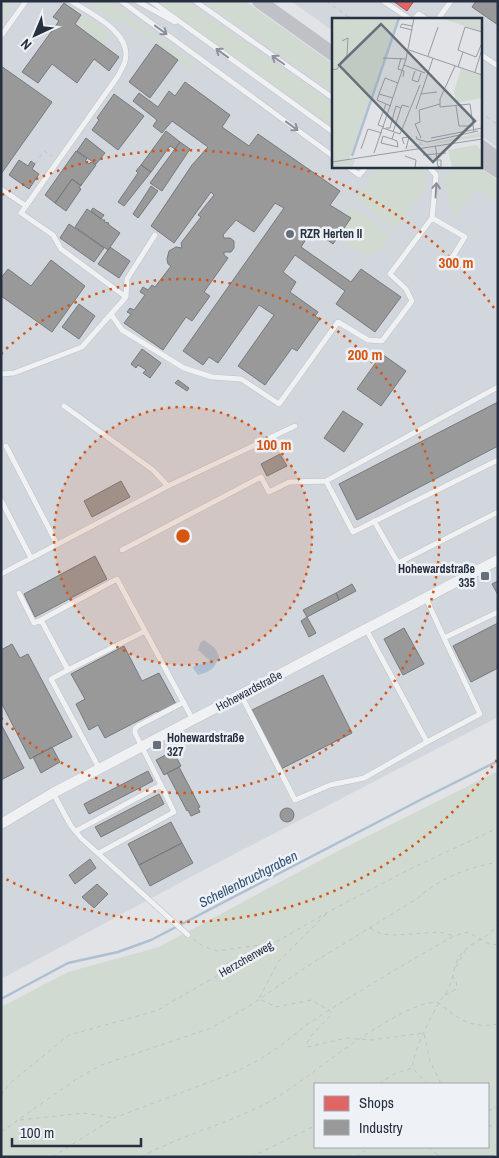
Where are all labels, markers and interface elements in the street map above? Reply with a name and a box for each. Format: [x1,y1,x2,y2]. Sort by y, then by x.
north arrow [10,10,60,60]
inset map [332,18,482,168]
one-way arrow [154,25,168,35]
text: N [17,35,35,54]
one-way arrow [216,47,229,58]
one-way arrow [272,55,286,65]
one-way arrow [285,121,299,131]
one-way arrow [431,183,440,199]
place label: RZR Herten II [300,226,363,242]
marker: RZR Herten II [284,228,296,240]
text: 300 m [439,252,473,273]
text: 200 m [348,344,382,365]
text: 100 m [257,434,291,455]
centre of rings [174,527,192,545]
place label: Hohewardstraße 335 [398,561,476,591]
marker: Hohewardstraße 335 [479,570,491,582]
street label: Hohewardstraße [213,667,285,715]
place label: Hohewardstraße 327 [167,730,245,760]
marker: Hohewardstraße 327 [151,739,163,751]
water label: Schellenbruchgraben [196,846,300,912]
street label: Herzchenweg [216,937,276,981]
legend [314,1083,489,1148]
text: Shops [359,1092,394,1113]
scale bar [12,1116,141,1148]
text: Industry [359,1117,404,1138]
text: 100 m [20,1122,54,1143]

